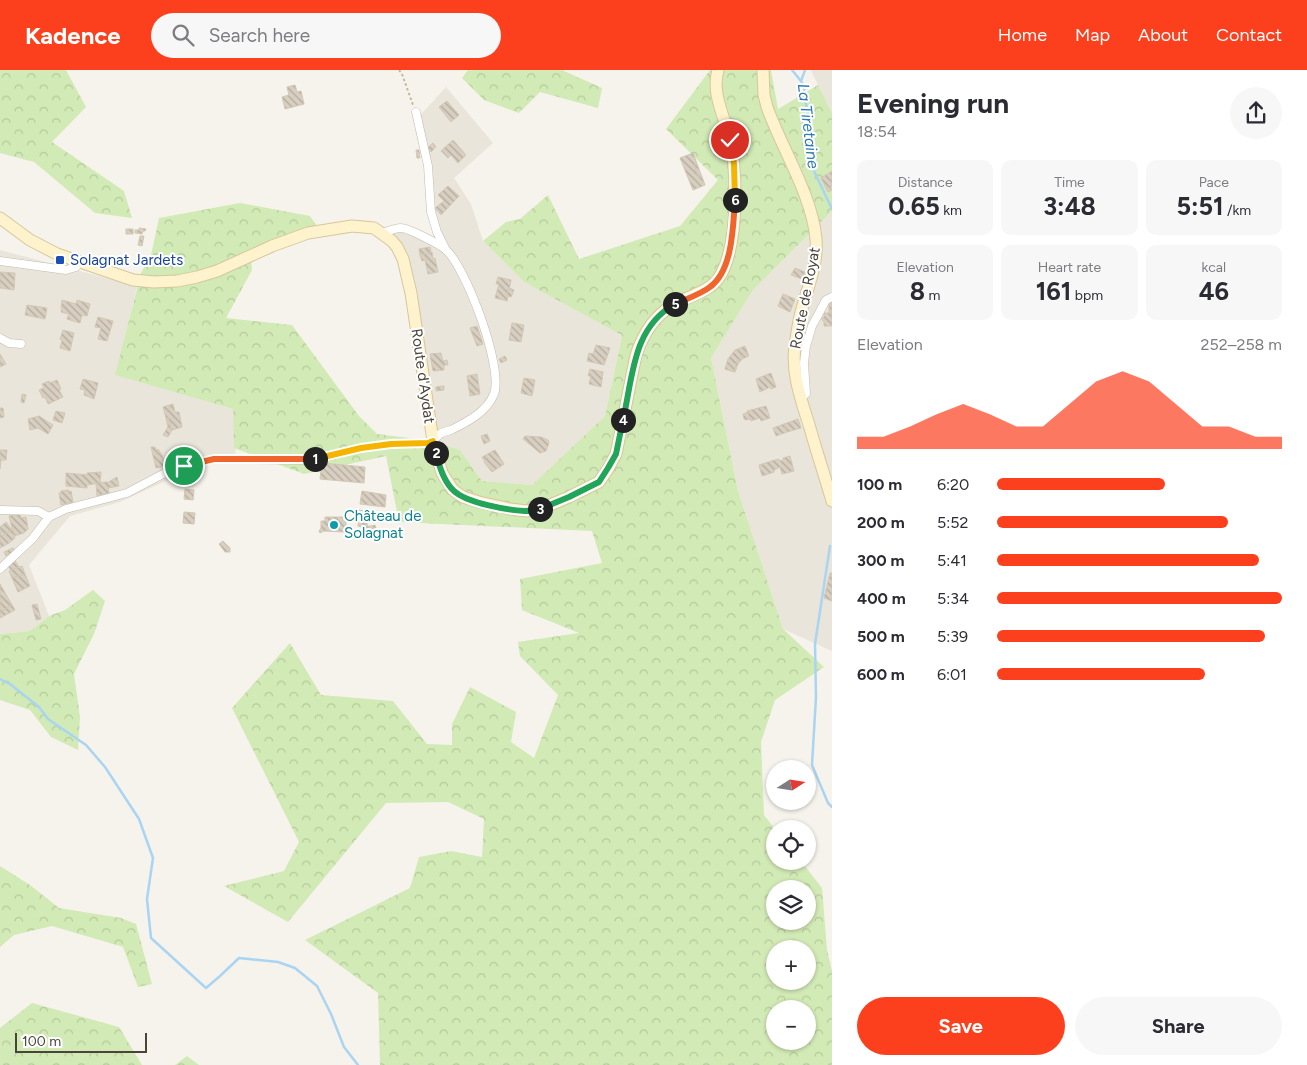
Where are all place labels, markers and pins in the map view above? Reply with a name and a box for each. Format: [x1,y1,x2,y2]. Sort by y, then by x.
pin [709,119,751,161]
pin: 6 [722,188,748,212]
place label: Solagnat Jardets [70,251,183,269]
marker: Solagnat Jardets [54,254,66,266]
pin: 5 [662,292,688,316]
pin: 4 [610,408,636,432]
pin: 2 [424,440,448,466]
pin [163,445,205,487]
pin: 1 [302,446,328,472]
pin: 3 [528,496,552,522]
place label: Château de Solagnat [344,507,421,542]
marker: Château de Solagnat [328,519,340,531]

